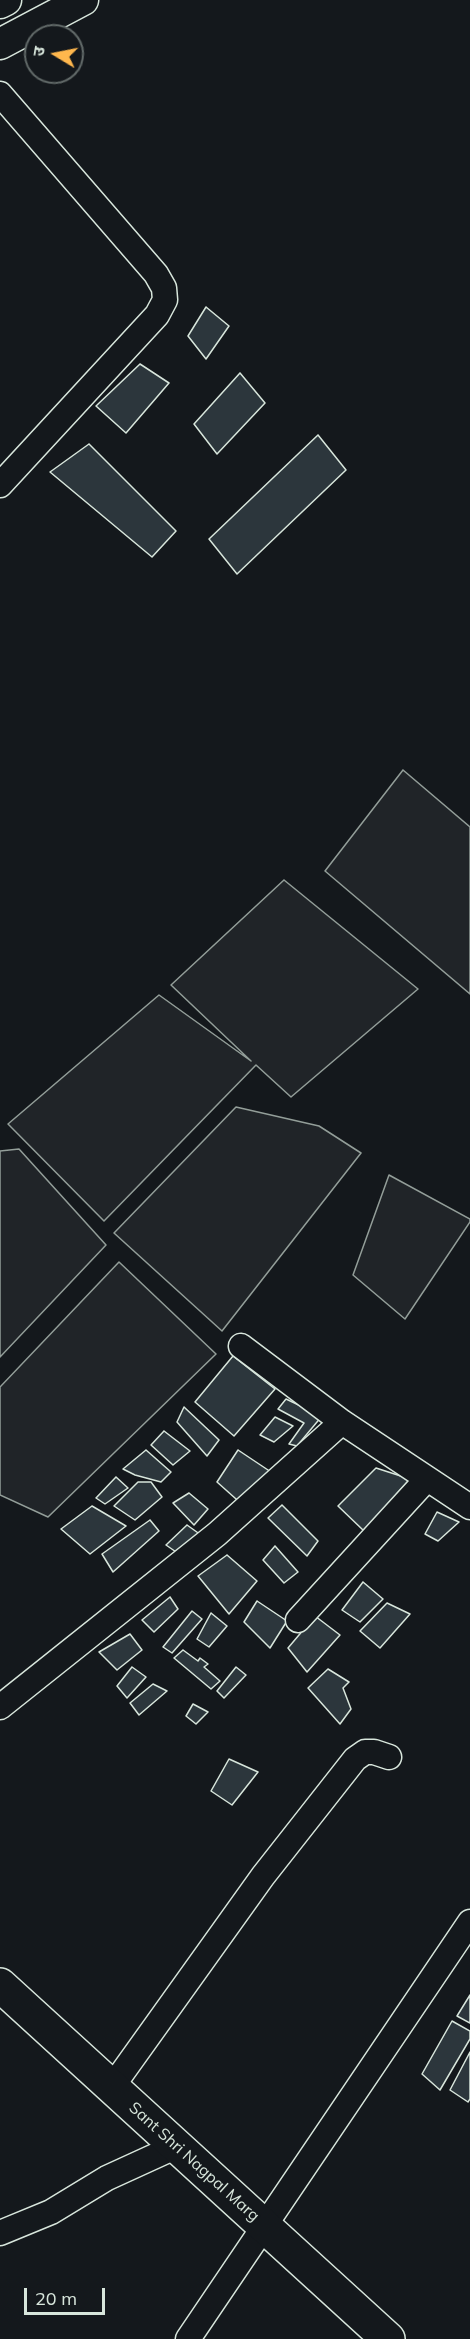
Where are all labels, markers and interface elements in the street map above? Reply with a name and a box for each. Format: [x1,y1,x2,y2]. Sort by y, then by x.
north arrow [24,24,84,84]
text: उ [28,45,49,58]
street label: Sant Shri Nagpal Marg [125,2098,263,2226]
scale bar [27,2276,108,2314]
text: 20 m [35,2287,77,2310]

